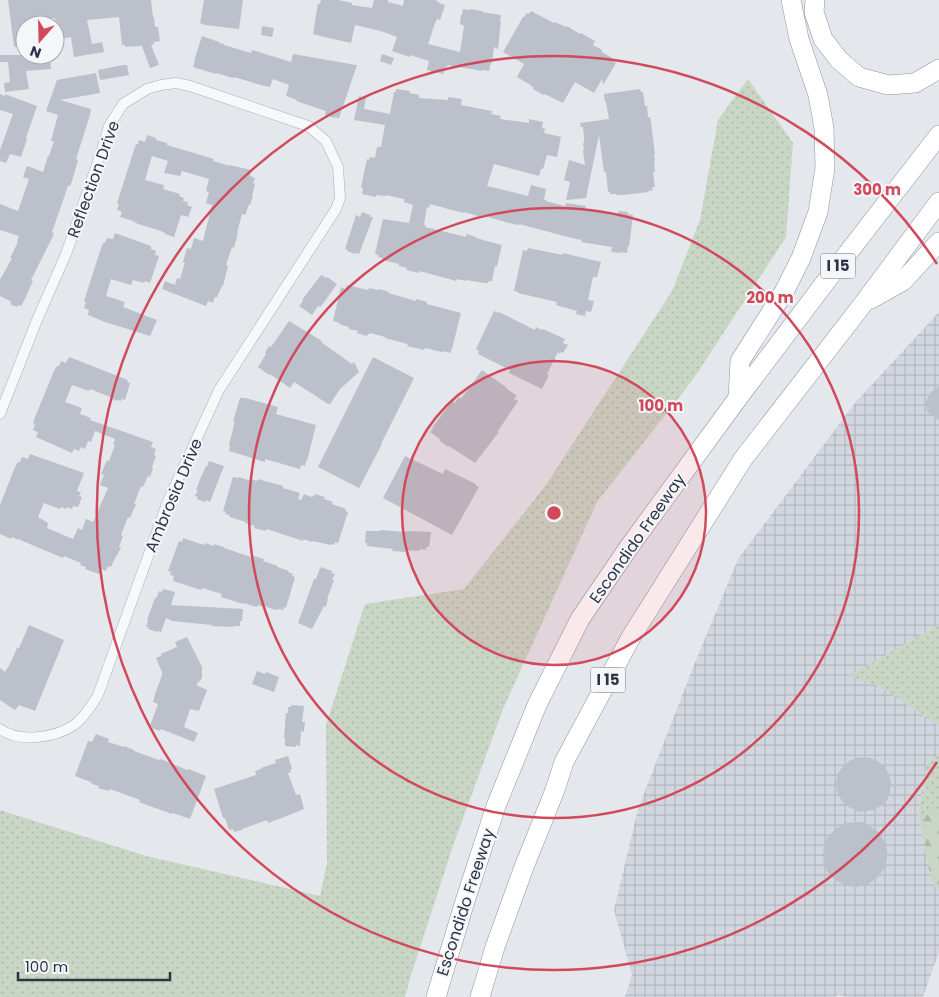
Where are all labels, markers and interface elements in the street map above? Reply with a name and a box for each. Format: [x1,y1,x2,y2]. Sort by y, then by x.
north arrow [15,15,65,65]
text: N [27,41,44,63]
street label: Reflection Drive [62,117,125,241]
text: 300 m [853,179,901,200]
road number: I 15 [820,254,856,278]
text: 200 m [746,287,794,308]
text: 100 m [639,395,683,416]
street label: Ambrosia Drive [139,435,208,556]
street label: Escondido Freeway [584,469,691,608]
centre of rings [545,504,563,522]
road number: I 15 [590,668,626,692]
street label: Escondido Freeway [431,826,500,979]
scale bar [18,950,170,982]
text: 100 m [25,956,68,977]

